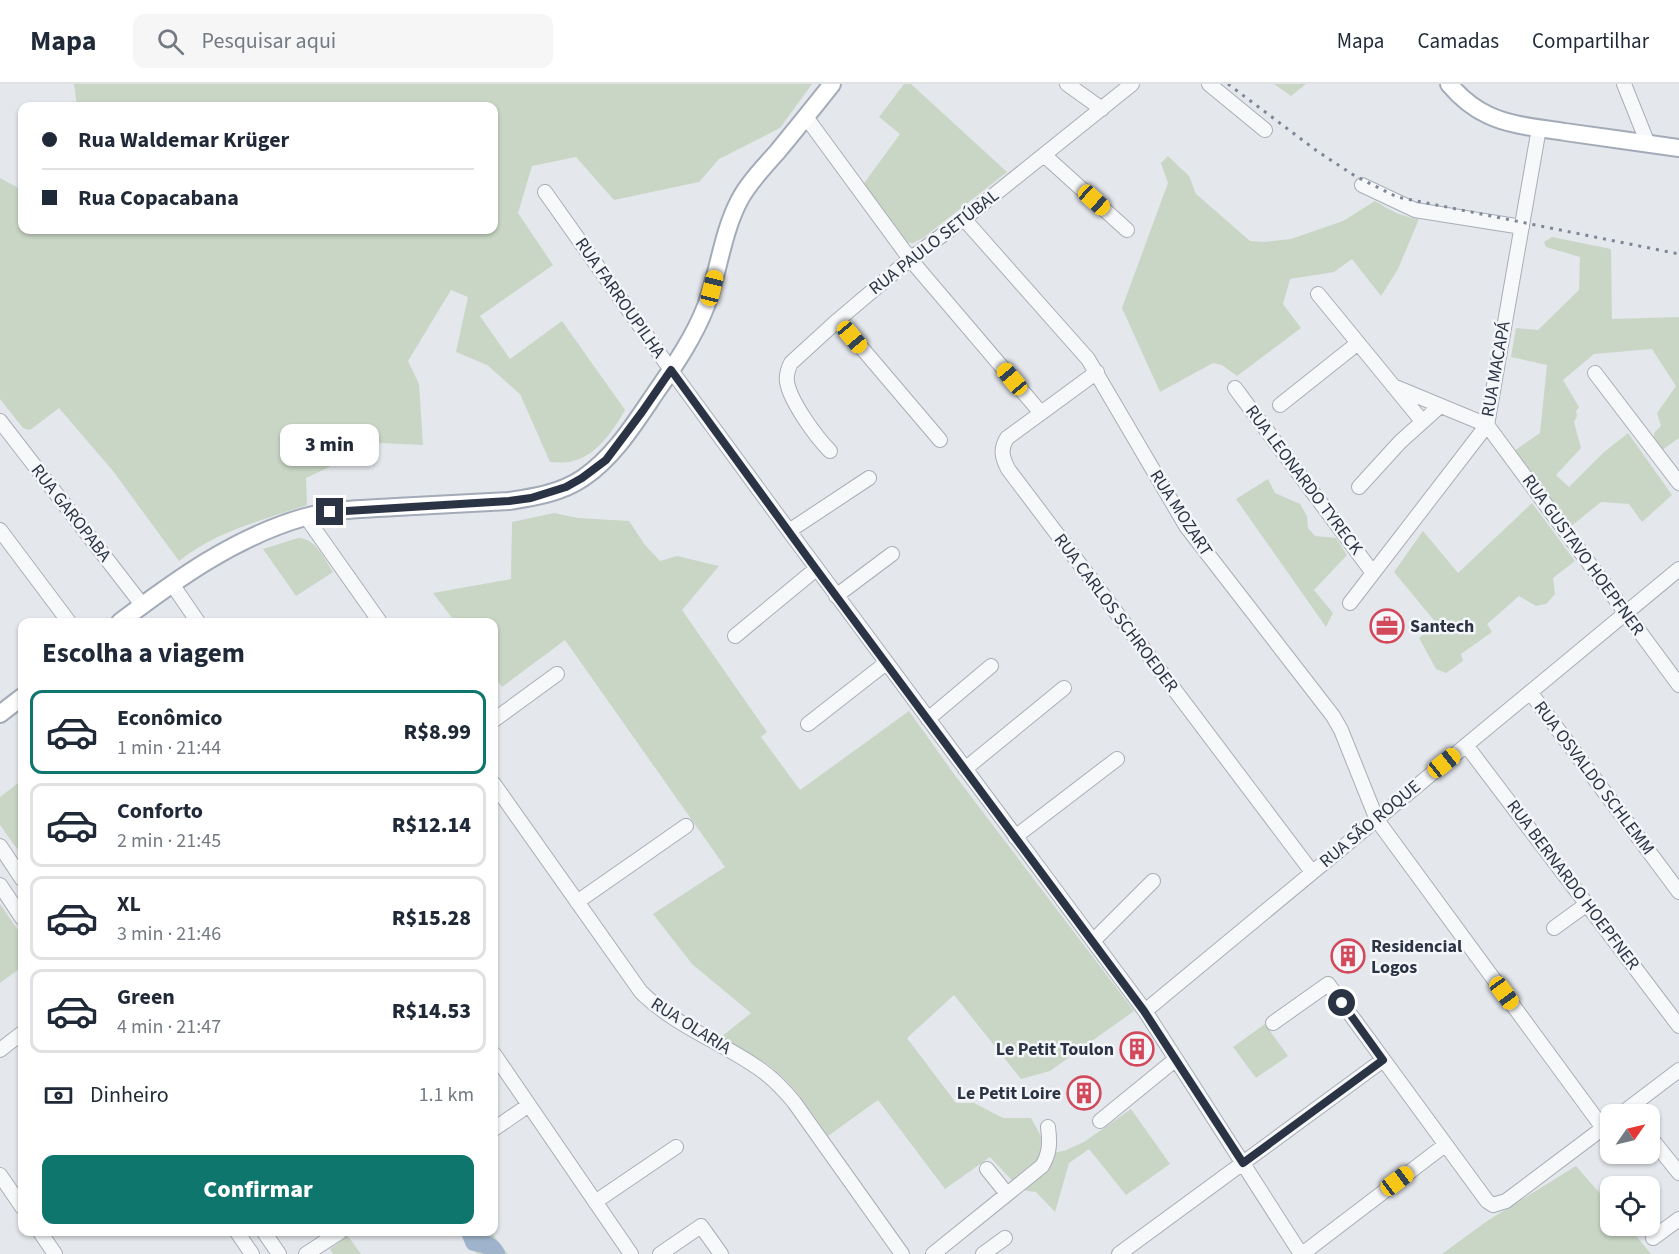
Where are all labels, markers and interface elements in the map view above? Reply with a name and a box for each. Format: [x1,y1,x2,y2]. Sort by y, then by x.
search box [133,14,553,68]
text: Mapa [30,21,97,61]
icon: search [154,25,187,58]
text: Pesquisar aqui [202,25,336,57]
text: Mapa [1337,26,1384,56]
text: Camadas [1417,26,1499,56]
text: Compartilhar [1532,26,1649,56]
text: Rua Waldemar Krüger [78,124,289,156]
car [1075,181,1113,219]
text: Rua Copacabana [78,182,239,214]
street label: RUA PAULO SETÚBAL [864,183,1004,301]
street label: RUA FARROUPILHA [569,233,671,364]
car [699,268,725,308]
car [834,317,870,357]
street label: RUA MACAPÁ [1475,319,1517,419]
car [994,359,1030,399]
street label: RUA LEONARDO TYRECK [1239,400,1369,561]
callout: 3 min [280,425,380,467]
text: 3 min [305,431,354,459]
street label: RUA GAROPABA [25,459,117,567]
street label: RUA MOZART [1144,465,1219,561]
street label: RUA GUSTAVO HOEPFNER [1516,469,1650,641]
route end [316,498,343,525]
street label: RUA CARLOS SCHROEDER [1048,528,1184,698]
office icon: Santech [1369,608,1405,644]
place label: Santech [1410,614,1474,639]
text: Escolha a viagem [42,634,245,673]
street label: RUA OSVALDO SCHLEMM [1528,696,1660,860]
text: Econômico [117,702,222,734]
icon: car [45,705,99,759]
text: R$8.99 [404,716,471,748]
text: 1 min · 21:44 [117,734,221,762]
car [1424,745,1464,781]
street label: RUA SÃO ROQUE [1314,774,1426,874]
text: Conforto [117,795,203,827]
street label: RUA BERNARDO HOEPFNER [1501,795,1645,975]
icon: car [45,798,99,852]
text: R$12.14 [392,809,471,841]
text: 2 min · 21:45 [117,827,221,855]
text: XL [117,888,141,920]
icon: car [45,891,99,945]
text: R$15.28 [392,902,471,934]
text: 3 min · 21:46 [117,920,221,948]
place label: Residencial Logos [1371,934,1462,980]
building icon: Residencial Logos [1330,938,1366,974]
car [1486,973,1522,1013]
text: Green [117,981,175,1013]
icon: car [45,984,99,1038]
route start [1328,989,1355,1016]
street label: RUA OLARIA [646,991,736,1061]
text: R$14.53 [392,995,471,1027]
text: 4 min · 21:47 [117,1013,221,1041]
building icon: Le Petit Toulon [1119,1031,1155,1067]
place label: Le Petit Toulon [996,1037,1114,1062]
building icon: Le Petit Loire [1066,1075,1102,1111]
icon: cash [42,1079,75,1112]
text: Dinheiro [90,1079,169,1111]
text: 1.1 km [419,1081,474,1109]
place label: Le Petit Loire [957,1081,1061,1106]
north arrow [1600,1104,1660,1164]
map controls [1600,1104,1660,1236]
button: Confirmar [42,1155,474,1224]
car [1377,1163,1417,1199]
button: locate [1600,1176,1660,1236]

